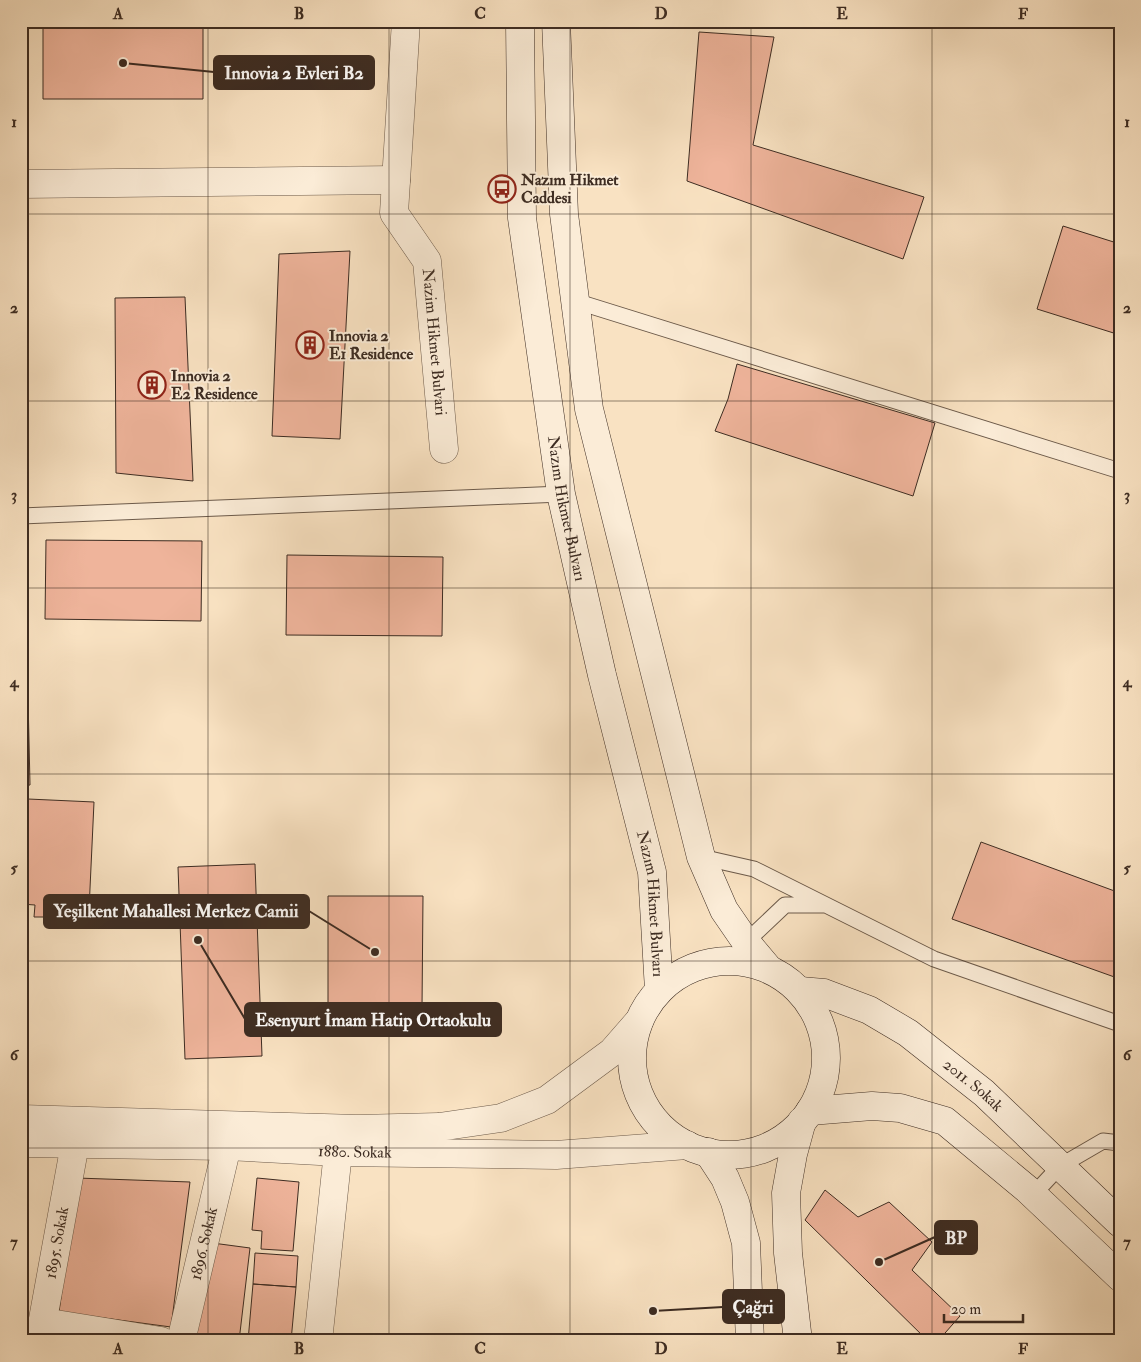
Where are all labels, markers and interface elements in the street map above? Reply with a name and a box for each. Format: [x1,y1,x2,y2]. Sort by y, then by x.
text: A [112,4,124,24]
text: B [294,4,304,24]
text: C [474,4,486,24]
text: D [654,4,668,24]
text: E [836,4,848,24]
text: F [1018,4,1028,24]
callout: Innovia 2 Evleri B2 [214,56,374,89]
text: Innovia 2 Evleri B2 [224,62,364,85]
text: 1 [11,112,17,132]
text: 1 [1124,112,1130,132]
place label: Nazım Hikmet Caddesi [520,170,619,208]
bus stop icon: Nazım Hikmet Caddesi [487,174,517,204]
street label: Nazim Hikmet Bulvari [418,268,451,416]
text: 2 [10,298,18,318]
text: 2 [1123,298,1131,318]
place label: Innovia 2 E1 Residence [329,326,414,364]
building icon: Innovia 2 E1 Residence [295,330,325,360]
place label: Innovia 2 E2 Residence [171,366,258,404]
building icon: Innovia 2 E2 Residence [137,370,167,400]
street label: Nazım Hikmet Bulvarı [543,435,590,583]
text: 3 [11,485,17,505]
text: 3 [1124,485,1130,505]
text: 4 [9,672,20,692]
text: 4 [1122,672,1133,692]
street label: Nazım Hikmet Bulvarı [632,829,668,978]
text: 5 [10,858,18,878]
text: 5 [1123,858,1131,878]
callout: Yeşilkent Mahallesi Merkez Camii [44,895,309,928]
text: Yeşilkent Mahallesi Merkez Camii [52,900,299,923]
callout: Esenyurt İmam Hatip Ortaokulu [245,1003,501,1036]
text: Esenyurt İmam Hatip Ortaokulu [255,1008,492,1032]
text: 6 [10,1045,20,1065]
text: 6 [1123,1045,1133,1065]
street label: 2011. Sokak [939,1054,1008,1116]
street label: 1880. Sokak [317,1141,392,1163]
street label: 1895. Sokak [41,1205,73,1280]
street label: 1896. Sokak [186,1205,222,1282]
callout: BP [935,1221,977,1254]
text: BP [945,1227,968,1250]
text: 7 [10,1232,18,1252]
text: 7 [1123,1232,1131,1252]
callout: Çağri [723,1290,784,1323]
scale bar [944,1292,1022,1324]
text: Çağri [733,1296,774,1319]
text: 20 m [951,1300,981,1319]
text: A [112,1339,124,1359]
text: B [294,1339,304,1359]
text: C [474,1339,486,1359]
text: D [654,1339,668,1359]
text: E [836,1339,848,1359]
text: F [1018,1339,1028,1359]

